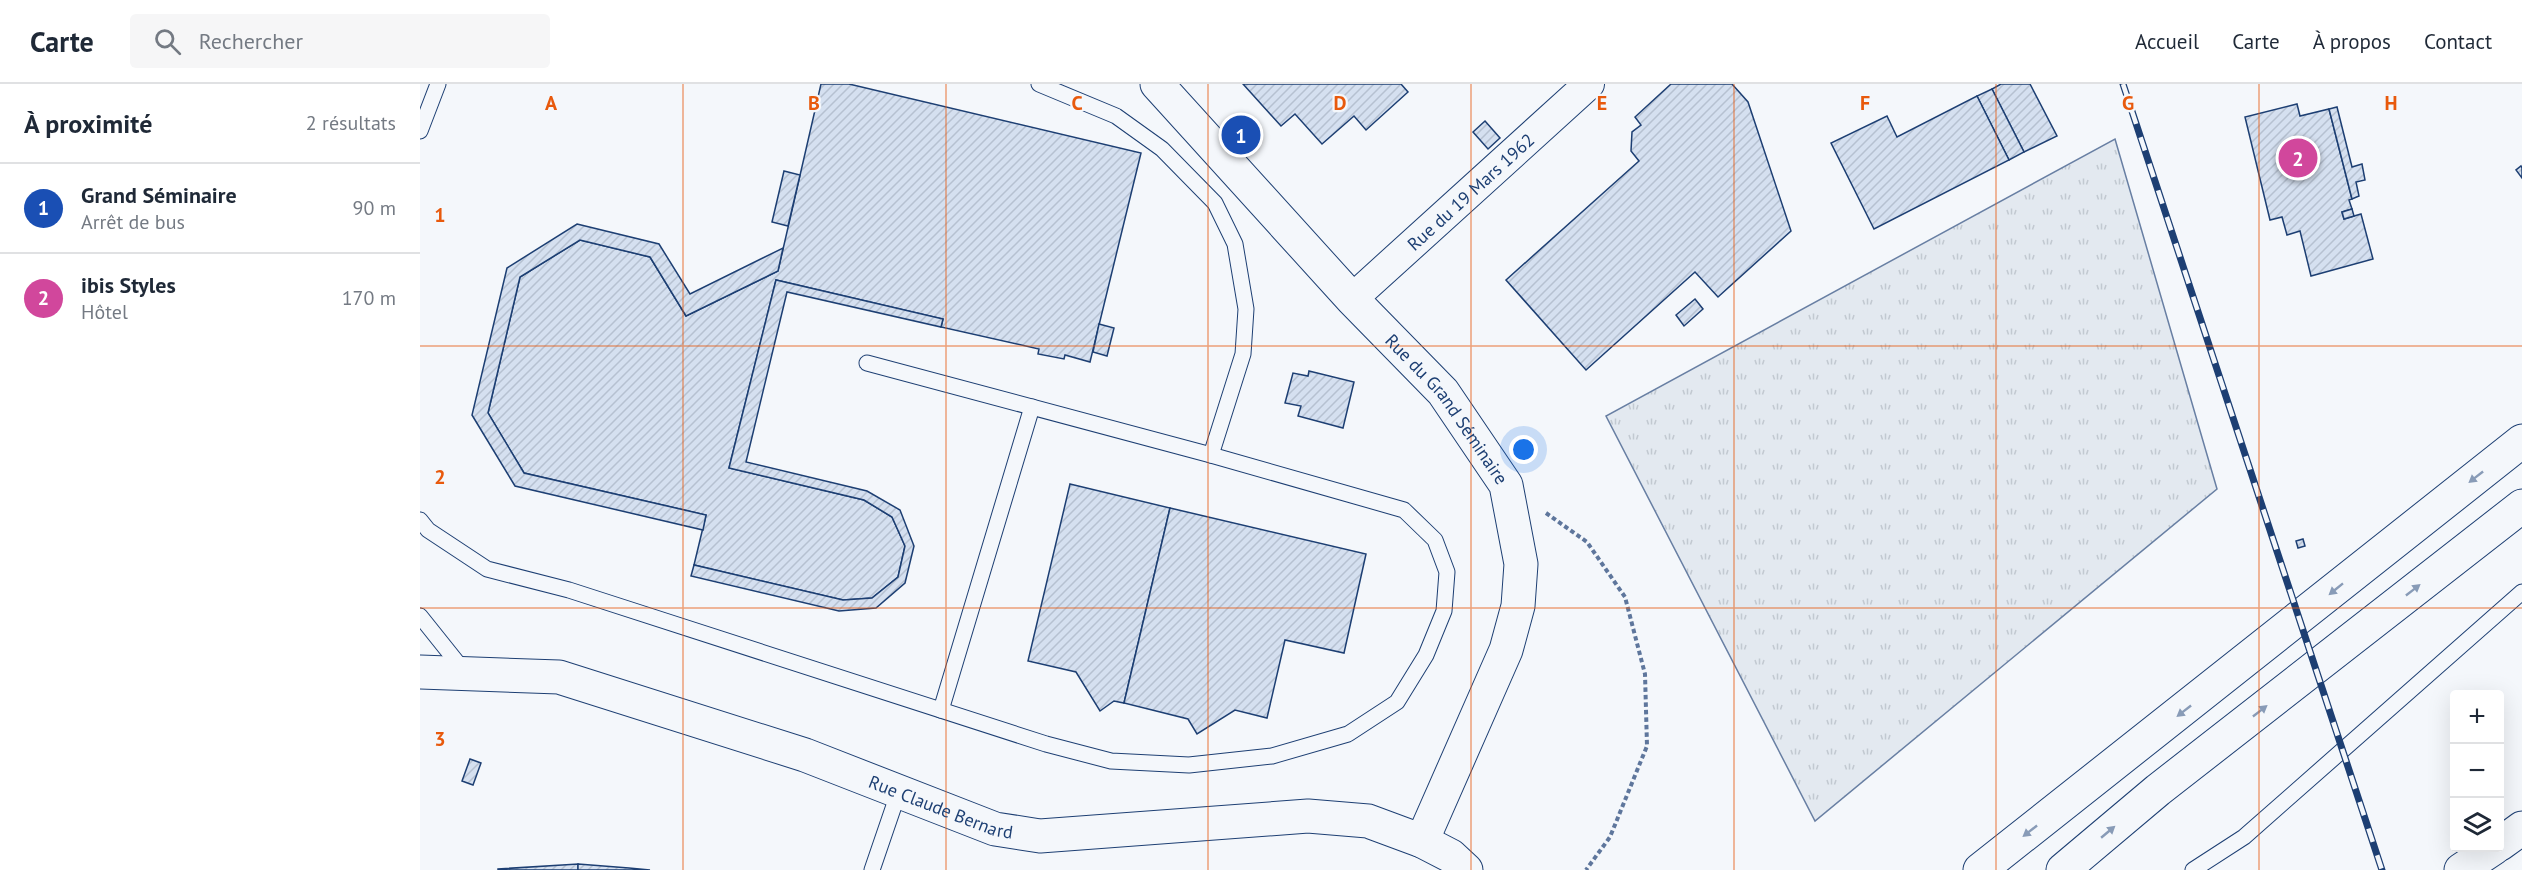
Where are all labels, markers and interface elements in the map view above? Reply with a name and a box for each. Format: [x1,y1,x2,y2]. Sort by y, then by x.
search box [130,14,550,68]
text: Carte [30,23,94,60]
icon: search [151,25,184,58]
text: Rechercher [199,27,303,55]
text: Accueil [2135,28,2199,55]
text: Carte [2232,28,2280,55]
text: À propos [2313,28,2391,55]
text: Contact [2424,28,2492,55]
text: A [545,90,558,116]
text: B [808,90,820,116]
text: C [1071,90,1083,116]
text: D [1334,90,1347,116]
text: E [1597,90,1607,116]
text: F [1860,90,1870,116]
text: G [2122,90,2134,116]
text: H [2384,90,2398,116]
text: À proximité [24,107,152,140]
text: 2 résultats [306,110,396,136]
pin: 1 [1222,112,1260,158]
street label: Rue du 19 Mars 1962 [1402,128,1539,255]
pin: 2 [2278,136,2318,181]
text: Grand Séminaire [81,181,237,209]
text: 1 [38,195,49,221]
text: 90 m [353,195,396,221]
text: 1 [434,202,446,228]
text: Arrêt de bus [81,209,185,235]
text: ibis Styles [81,271,176,299]
text: 2 [38,285,49,311]
text: 170 m [342,285,396,311]
text: Hôtel [81,299,128,325]
street label: Rue du Grand Séminaire [1381,329,1513,488]
your location [1509,435,1538,464]
text: 2 [434,464,446,490]
one-way arrow [2468,471,2484,484]
one-way arrow [2328,583,2344,596]
one-way arrow [2406,585,2421,597]
map controls [2450,690,2504,852]
button: + [2450,690,2504,744]
one-way arrow [2176,704,2191,716]
one-way arrow [2253,706,2268,718]
text: 3 [434,726,446,752]
button: − [2450,744,2504,798]
street label: Rue Claude Bernard [866,770,1015,843]
button: layers [2450,798,2504,852]
one-way arrow [2022,825,2038,837]
one-way arrow [2100,826,2116,839]

